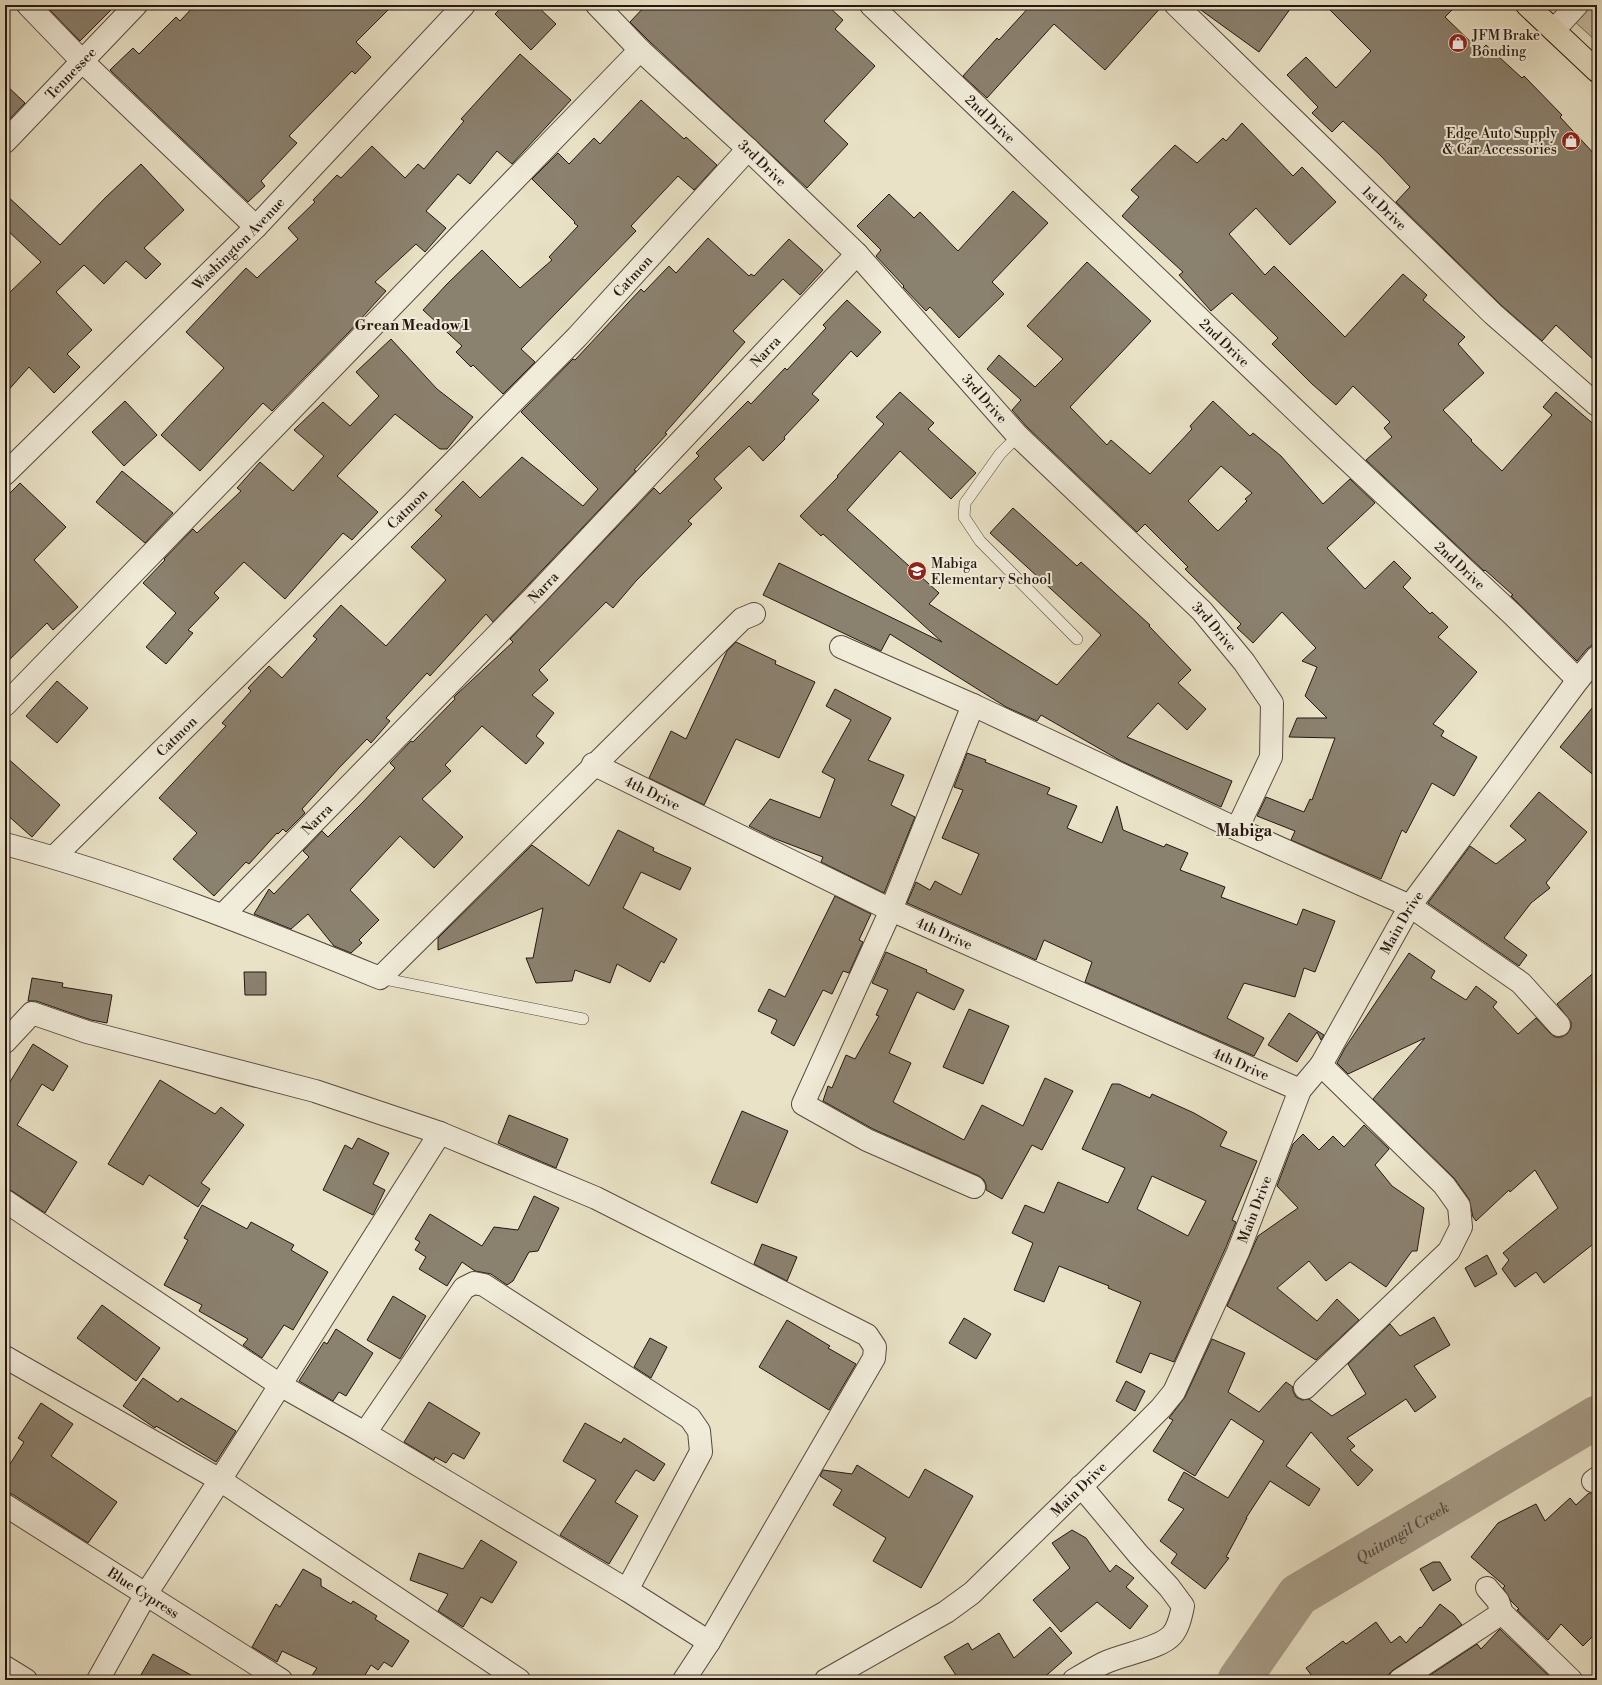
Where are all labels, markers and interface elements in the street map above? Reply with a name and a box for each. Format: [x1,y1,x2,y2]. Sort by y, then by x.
place label: JFM Brake Bonding [1471,27,1540,61]
shop icon: JFM Brake Bonding [1447,32,1469,54]
street label: Tennessee [42,44,101,104]
street label: 2nd Drive [961,91,1019,148]
place label: Edge Auto Supply & Car Accessories [1443,125,1557,159]
shop icon: Edge Auto Supply & Car Accessories [1560,130,1582,152]
street label: 3rd Drive [734,136,790,191]
street label: 1st Drive [1357,183,1410,235]
street label: Washington Avenue [188,194,289,295]
street label: Catmon [610,252,657,301]
street label: 2nd Drive [1195,315,1253,372]
district label: Grean Meadow 1 [354,316,470,335]
street label: Narra [747,332,786,372]
street label: 3rd Drive [957,371,1011,428]
street label: Catmon [384,485,432,533]
street label: 2nd Drive [1430,538,1488,594]
place label: Mabiga Elementary School [931,555,1051,589]
school or university icon: Mabiga Elementary School [906,560,928,582]
street label: Narra [525,568,564,608]
street label: 3rd Drive [1188,598,1240,656]
street label: Catmon [153,712,202,761]
street label: 4th Drive [621,773,683,815]
street label: Narra [298,800,337,839]
district label: Mabiga [1216,821,1273,841]
street label: Main Drive [1377,888,1428,958]
street label: 4th Drive [913,914,975,955]
street label: 4th Drive [1209,1044,1272,1085]
street label: Main Drive [1234,1173,1276,1246]
street label: Main Drive [1048,1459,1111,1521]
water label: Quitangil Creek [1353,1498,1453,1568]
street label: Blue Cypress [103,1564,182,1623]

